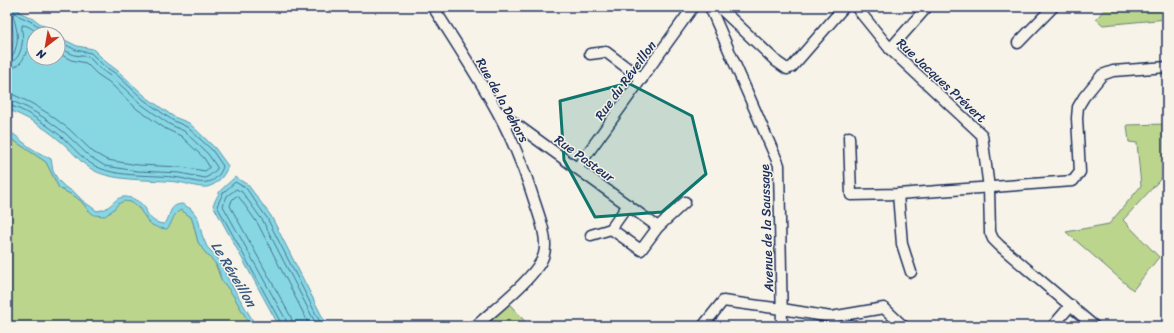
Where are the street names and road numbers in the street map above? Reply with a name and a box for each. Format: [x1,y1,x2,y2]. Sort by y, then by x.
street label: Rue Jacques Prévert [891,32,992,129]
street label: Rue du Réveillon [589,36,662,125]
street label: Rue de la Dehors [470,54,535,147]
street label: Rue Pasteur [550,129,620,189]
street label: Avenue de la Saussaye [753,164,780,293]

